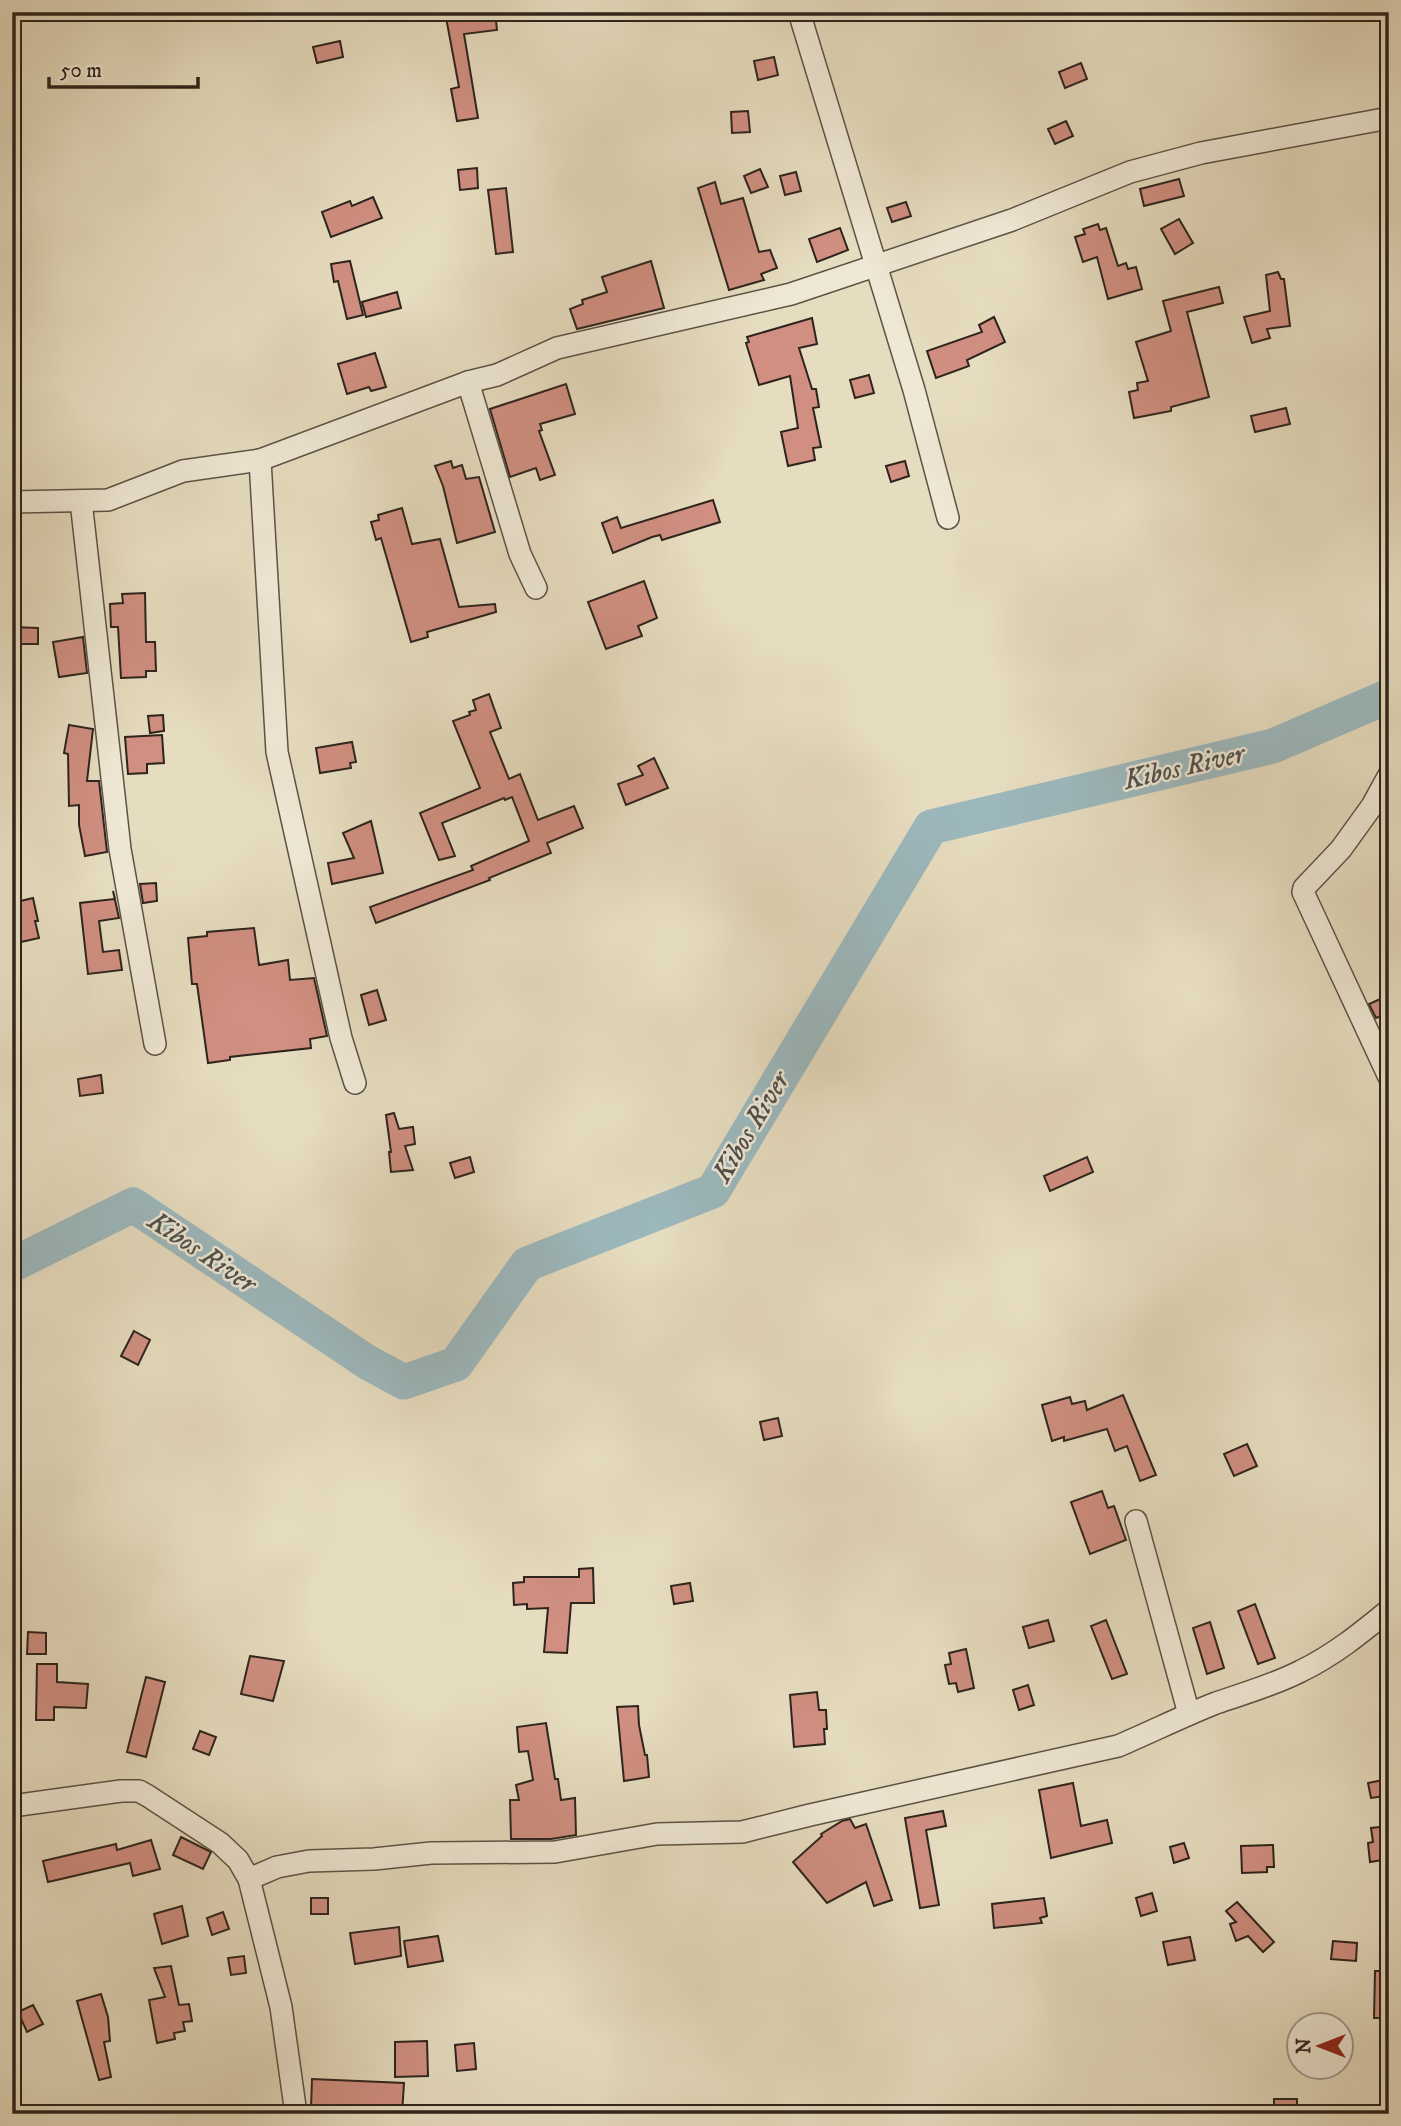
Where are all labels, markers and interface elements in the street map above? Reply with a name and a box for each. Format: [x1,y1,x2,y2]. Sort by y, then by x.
scale bar [49,46,198,90]
text: 50 m [60,58,102,84]
water label: Kibos River [1119,736,1250,798]
water label: Kibos River [704,1064,799,1190]
water label: Kibos River [140,1203,264,1302]
north arrow [1286,2010,1356,2080]
text: N [1293,2038,1316,2054]

